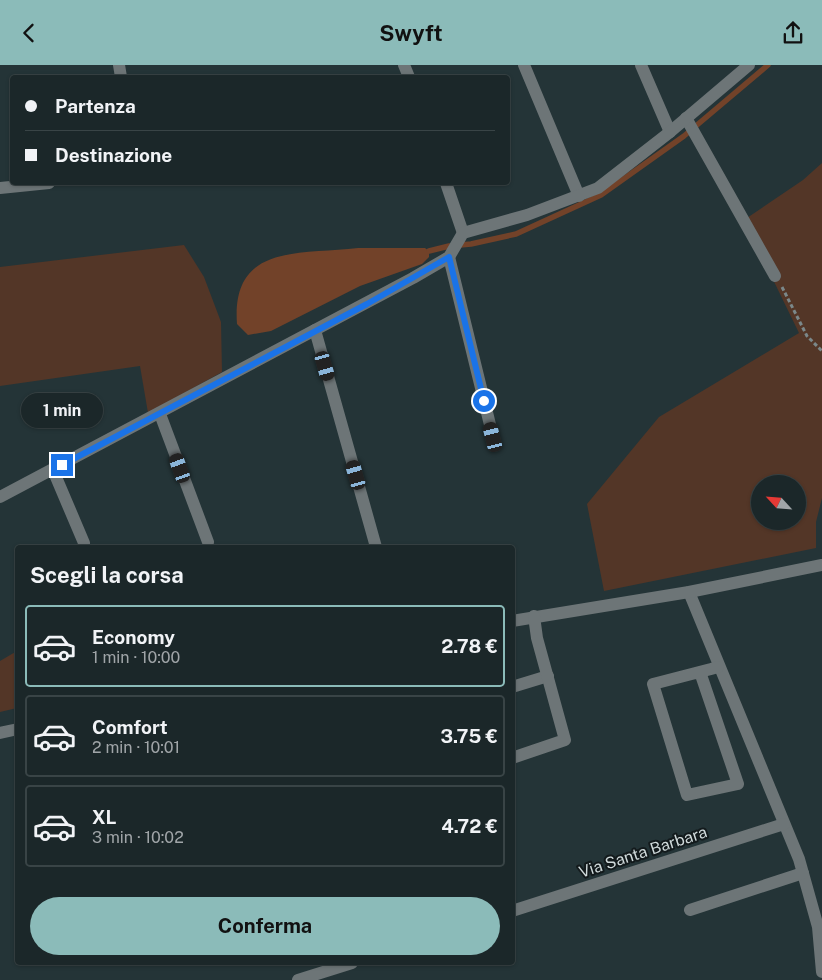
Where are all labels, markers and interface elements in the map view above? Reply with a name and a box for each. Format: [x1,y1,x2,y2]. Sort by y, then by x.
icon: back [15,19,43,47]
icon: share [779,19,807,47]
text: Swyft [379,20,443,46]
text: Partenza [55,95,136,117]
text: Destinazione [55,144,172,166]
car [313,350,336,382]
route start [473,390,495,412]
callout: 1 min [21,393,103,427]
text: 1 min [43,401,81,420]
car [482,421,503,453]
car [167,451,192,485]
route end [51,454,73,476]
car [344,459,367,491]
north arrow [751,475,806,530]
map controls [751,475,806,530]
text: Scegli la corsa [30,562,184,588]
icon: car [32,624,77,669]
text: Economy [92,626,175,648]
text: 2.78 € [441,635,498,657]
text: 1 min · 10:00 [92,648,180,667]
icon: car [32,714,77,759]
text: Comfort [92,716,168,738]
text: 3.75 € [440,725,498,747]
text: 2 min · 10:01 [92,738,180,757]
icon: car [32,804,77,849]
text: XL [92,806,117,828]
text: 4.72 € [441,815,498,837]
street label: Via Santa Barbara [576,822,710,882]
text: 3 min · 10:02 [92,828,184,847]
button: Conferma [30,897,500,955]

